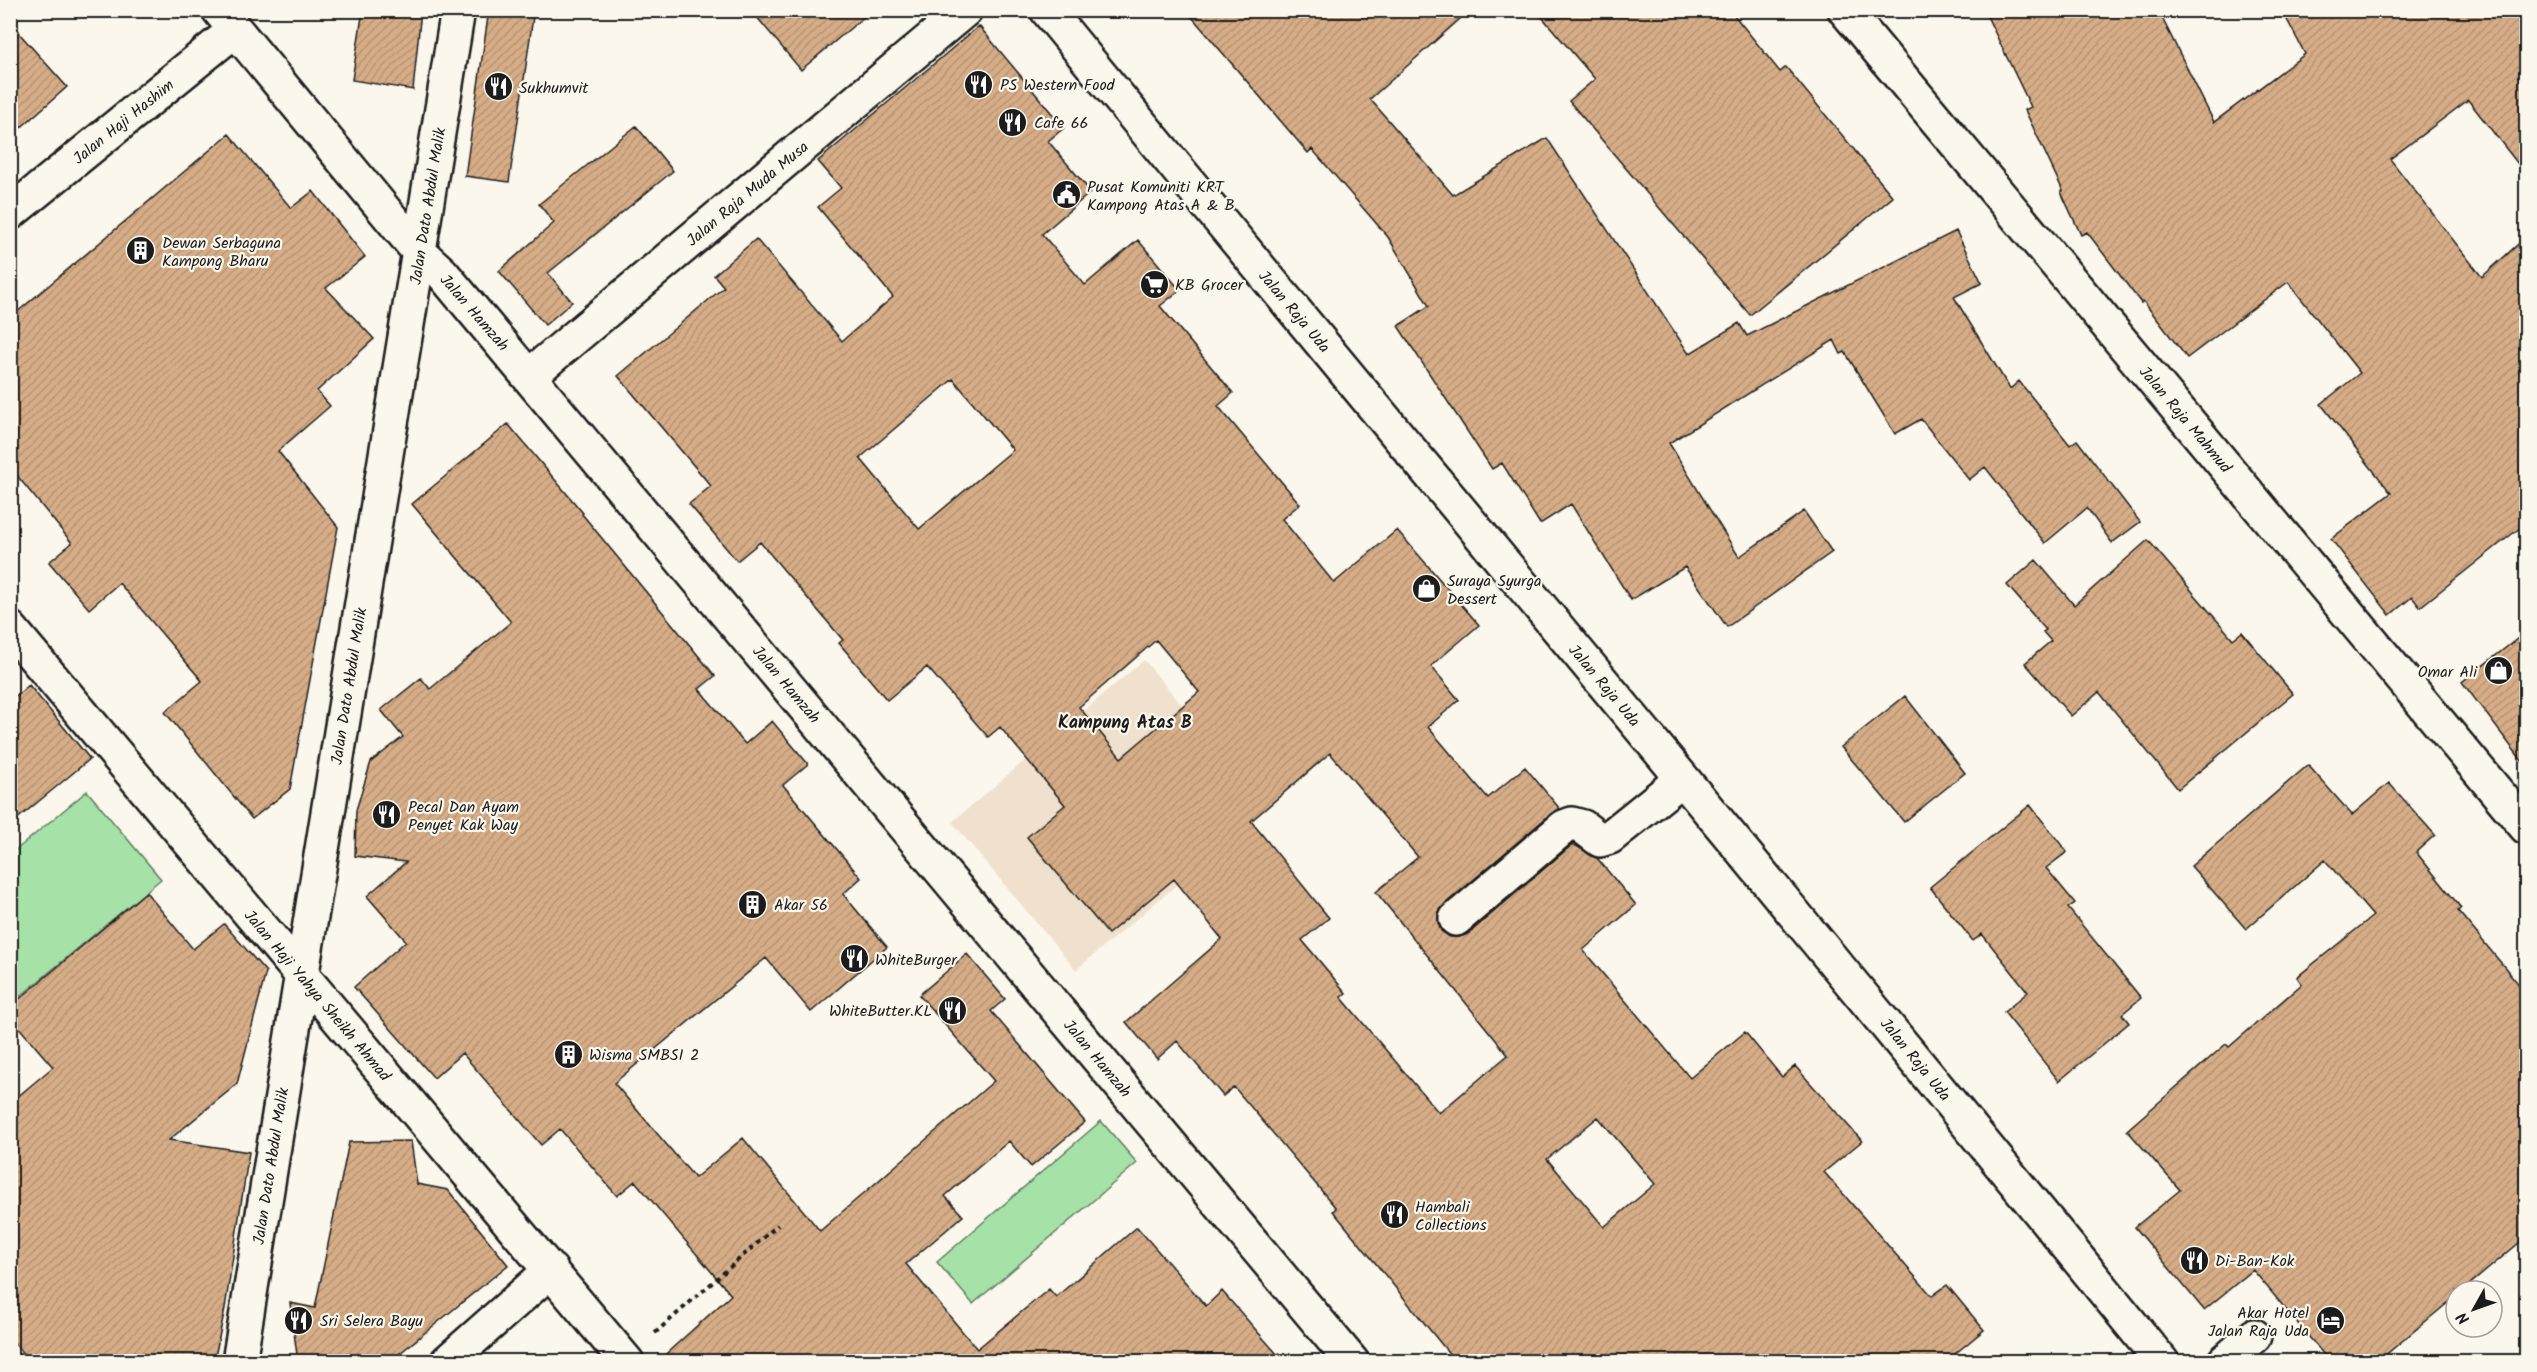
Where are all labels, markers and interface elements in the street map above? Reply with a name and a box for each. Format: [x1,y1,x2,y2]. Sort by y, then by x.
restaurant icon: PS Western Food [963,68,995,100]
restaurant icon: Sukhumvit [482,71,514,103]
street label: Jalan Haji Hashim [68,73,180,171]
place label: PS Western Food [1000,73,1116,98]
place label: Sukhumvit [519,76,589,101]
restaurant icon: Cafe 66 [997,106,1029,138]
place label: Cafe 66 [1034,111,1089,136]
street label: Jalan Dato Abdul Malik [404,125,453,286]
street label: Jalan Raja Muda Musa [681,135,815,253]
place label: Pusat Komuniti KRT Kampong Atas A & B [1087,175,1235,218]
public building icon: Pusat Komuniti KRT Kampong Atas A & B [1050,179,1082,211]
place label: Dewan Serbaguna Kampong Bharu [162,231,281,274]
building icon: Dewan Serbaguna Kampong Bharu [125,235,157,267]
street label: Jalan Raja Uda [1252,265,1336,359]
supermarket icon: KB Grocer [1138,268,1170,300]
street label: Jalan Hamzah [433,269,515,357]
place label: KB Grocer [1175,273,1245,298]
street label: Jalan Raja Mahmud [2132,361,2238,480]
place label: Suraya Syurga Dessert [1447,569,1542,612]
shop icon: Suraya Syurga Dessert [1410,573,1442,605]
street label: Jalan Dato Abdul Malik [325,605,374,766]
street label: Jalan Raja Uda [1562,639,1646,733]
street label: Jalan Hamzah [746,640,826,730]
shop icon: Omar Ali [2482,655,2514,687]
place label: Omar Ali [2418,660,2478,685]
district label: Kampung Atas B [1058,709,1192,738]
place label: Pecal Dan Ayam Penyet Kak Way [408,795,519,838]
restaurant icon: Pecal Dan Ayam Penyet Kak Way [371,799,403,831]
building icon: Akar 56 [737,888,769,920]
place label: Akar 56 [774,893,828,918]
street label: Jalan Haji Yahya Sheikh Ahmad [237,905,397,1088]
restaurant icon: WhiteBurger [838,943,870,975]
place label: WhiteBurger [875,948,958,973]
restaurant icon: WhiteButter.KL [937,994,969,1026]
place label: WhiteButter.KL [829,999,932,1024]
street label: Jalan Raja Uda [1873,1013,1956,1107]
street label: Jalan Hamzah [1057,1014,1137,1104]
building icon: Wisma SMBSI 2 [552,1038,584,1070]
place label: Wisma SMBSI 2 [589,1043,699,1068]
street label: Jalan Dato Abdul Malik [247,1085,296,1246]
place label: Hambali Collections [1415,1195,1487,1238]
restaurant icon: Hambali Collections [1378,1199,1410,1231]
restaurant icon: Di-Ban-Kok [2178,1244,2210,1276]
place label: Di-Ban-Kok [2215,1249,2295,1274]
north arrow [2444,1279,2504,1339]
place label: Akar Hotel Jalan Raja Uda [2208,1301,2309,1344]
restaurant icon: Sri Selera Bayu [283,1304,315,1336]
hotel icon: Akar Hotel Jalan Raja Uda [2314,1305,2346,1337]
text: N [2451,1306,2476,1330]
place label: Sri Selera Bayu [320,1309,423,1334]

